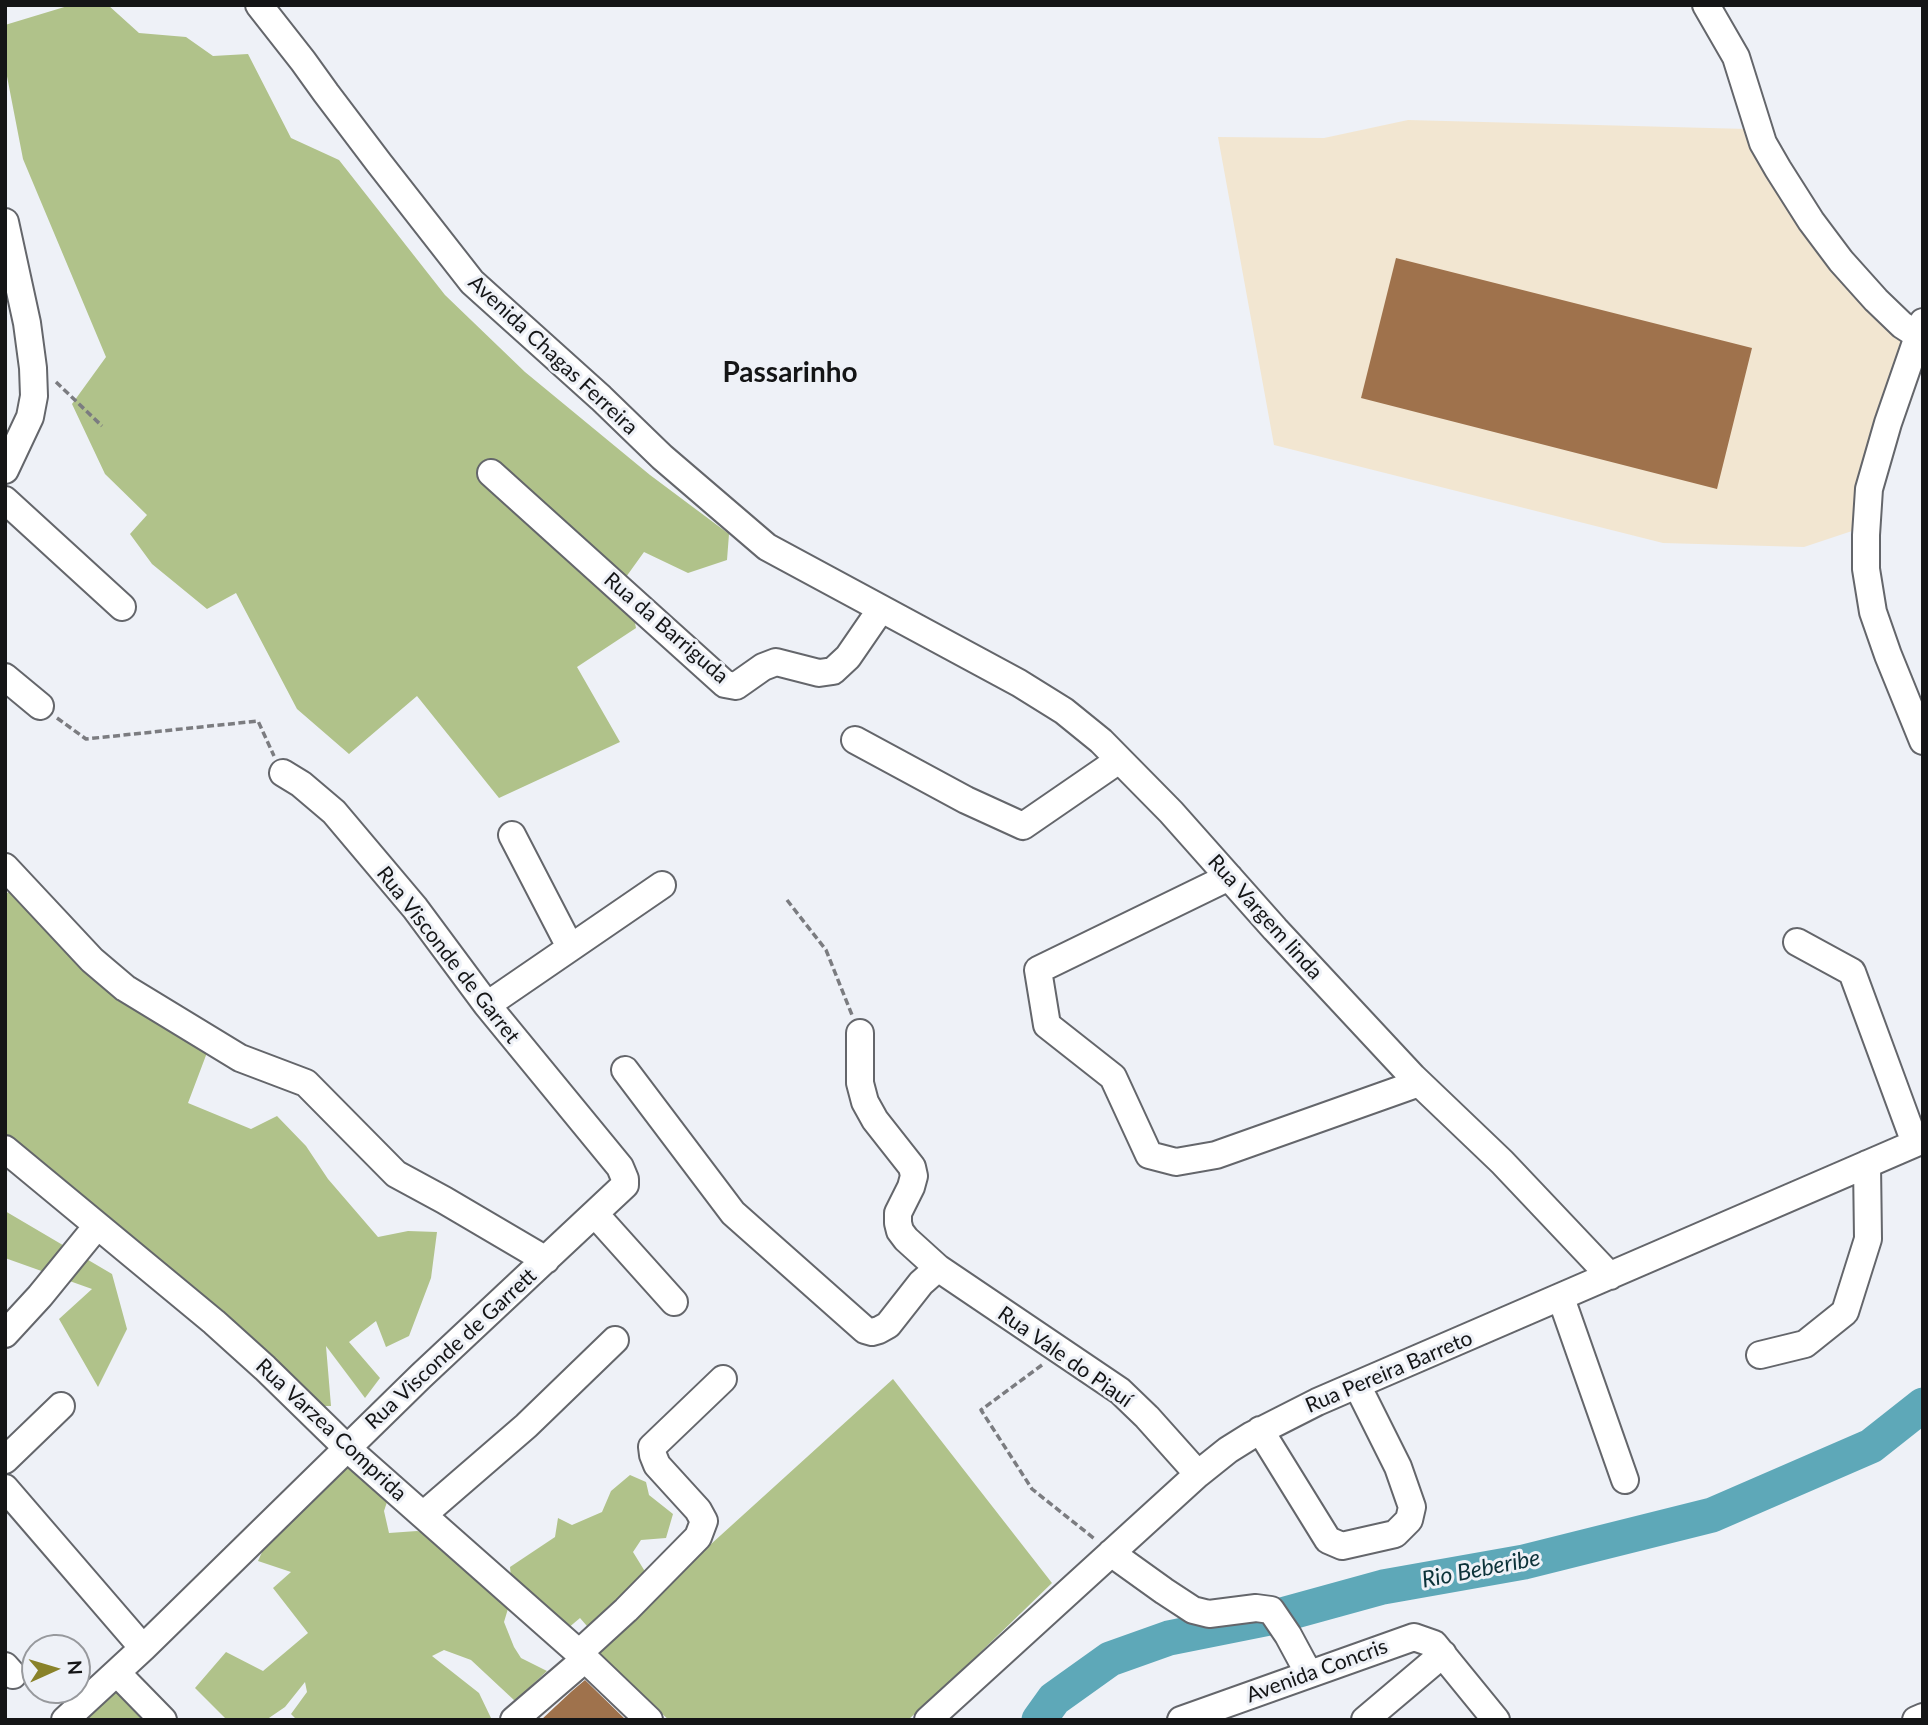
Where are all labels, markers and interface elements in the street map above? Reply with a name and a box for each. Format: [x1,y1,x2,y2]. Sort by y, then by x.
street label: Avenida Chagas Ferreira [463,270,643,440]
district label: Passarinho [722,356,858,390]
street label: Rua da Barriguda [599,567,733,689]
street label: Rua Vargem linda [1202,849,1328,985]
street label: Rua Visconde de Garret [371,861,525,1049]
street label: Rua Visconde de Garrett [360,1263,542,1435]
street label: Rua Vale do Piauí [993,1301,1137,1413]
street label: Rua Pereira Barreto [1302,1325,1476,1419]
street label: Rua Varzea Comprida [250,1354,412,1506]
water label: Rio Beberibe [1419,1544,1543,1594]
north arrow [21,1634,91,1704]
street label: Avenida Concris [1243,1634,1391,1708]
text: N [63,1660,87,1676]

